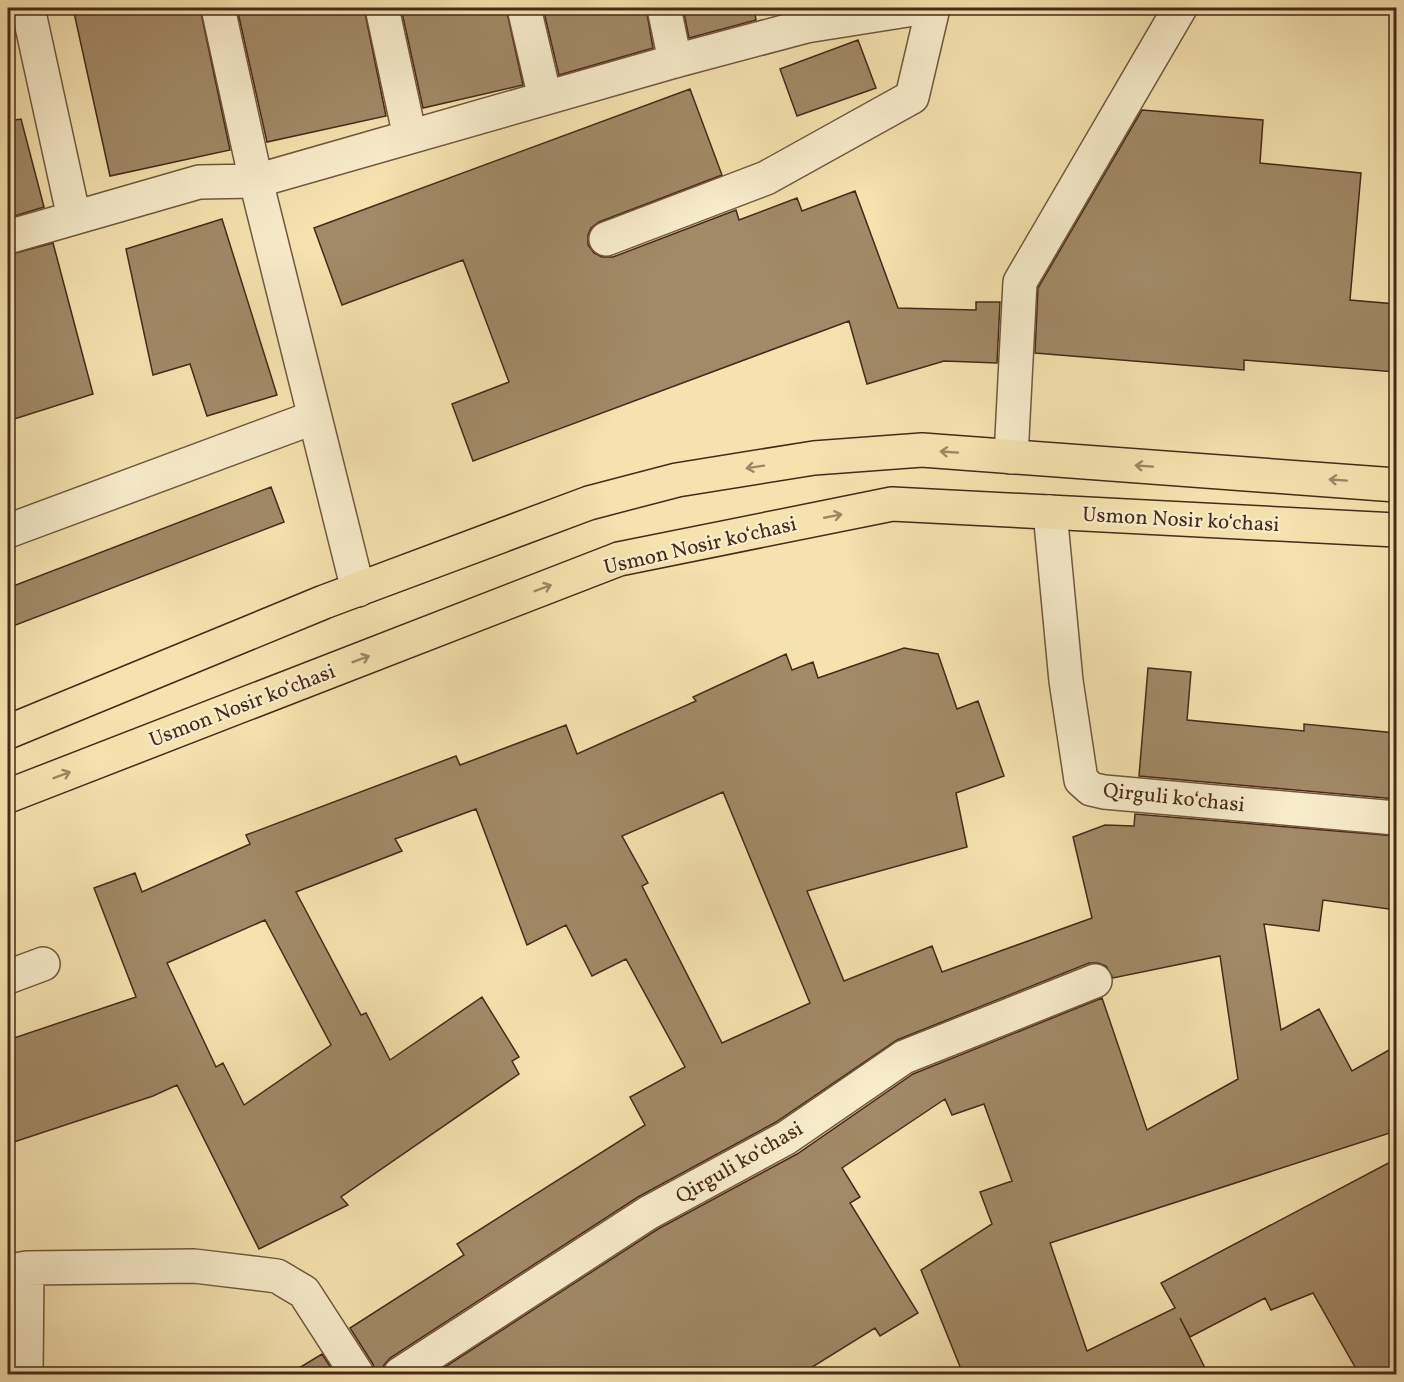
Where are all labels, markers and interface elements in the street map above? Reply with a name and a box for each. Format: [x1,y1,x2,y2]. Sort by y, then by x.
one-way arrow [940,446,960,457]
one-way arrow [1134,461,1154,472]
one-way arrow [746,462,766,473]
one-way arrow [1329,475,1349,486]
street label: Usmon Nosir ko‘chasi [1082,501,1280,540]
one-way arrow [824,509,843,521]
street label: Usmon Nosir ko‘chasi [601,510,800,583]
one-way arrow [533,582,552,593]
one-way arrow [352,652,370,663]
street label: Usmon Nosir ko‘chasi [145,657,340,755]
one-way arrow [52,768,71,779]
street label: Qirguli koʻchasi [1101,777,1246,820]
street label: Qirguli koʻchasi [671,1115,809,1211]

